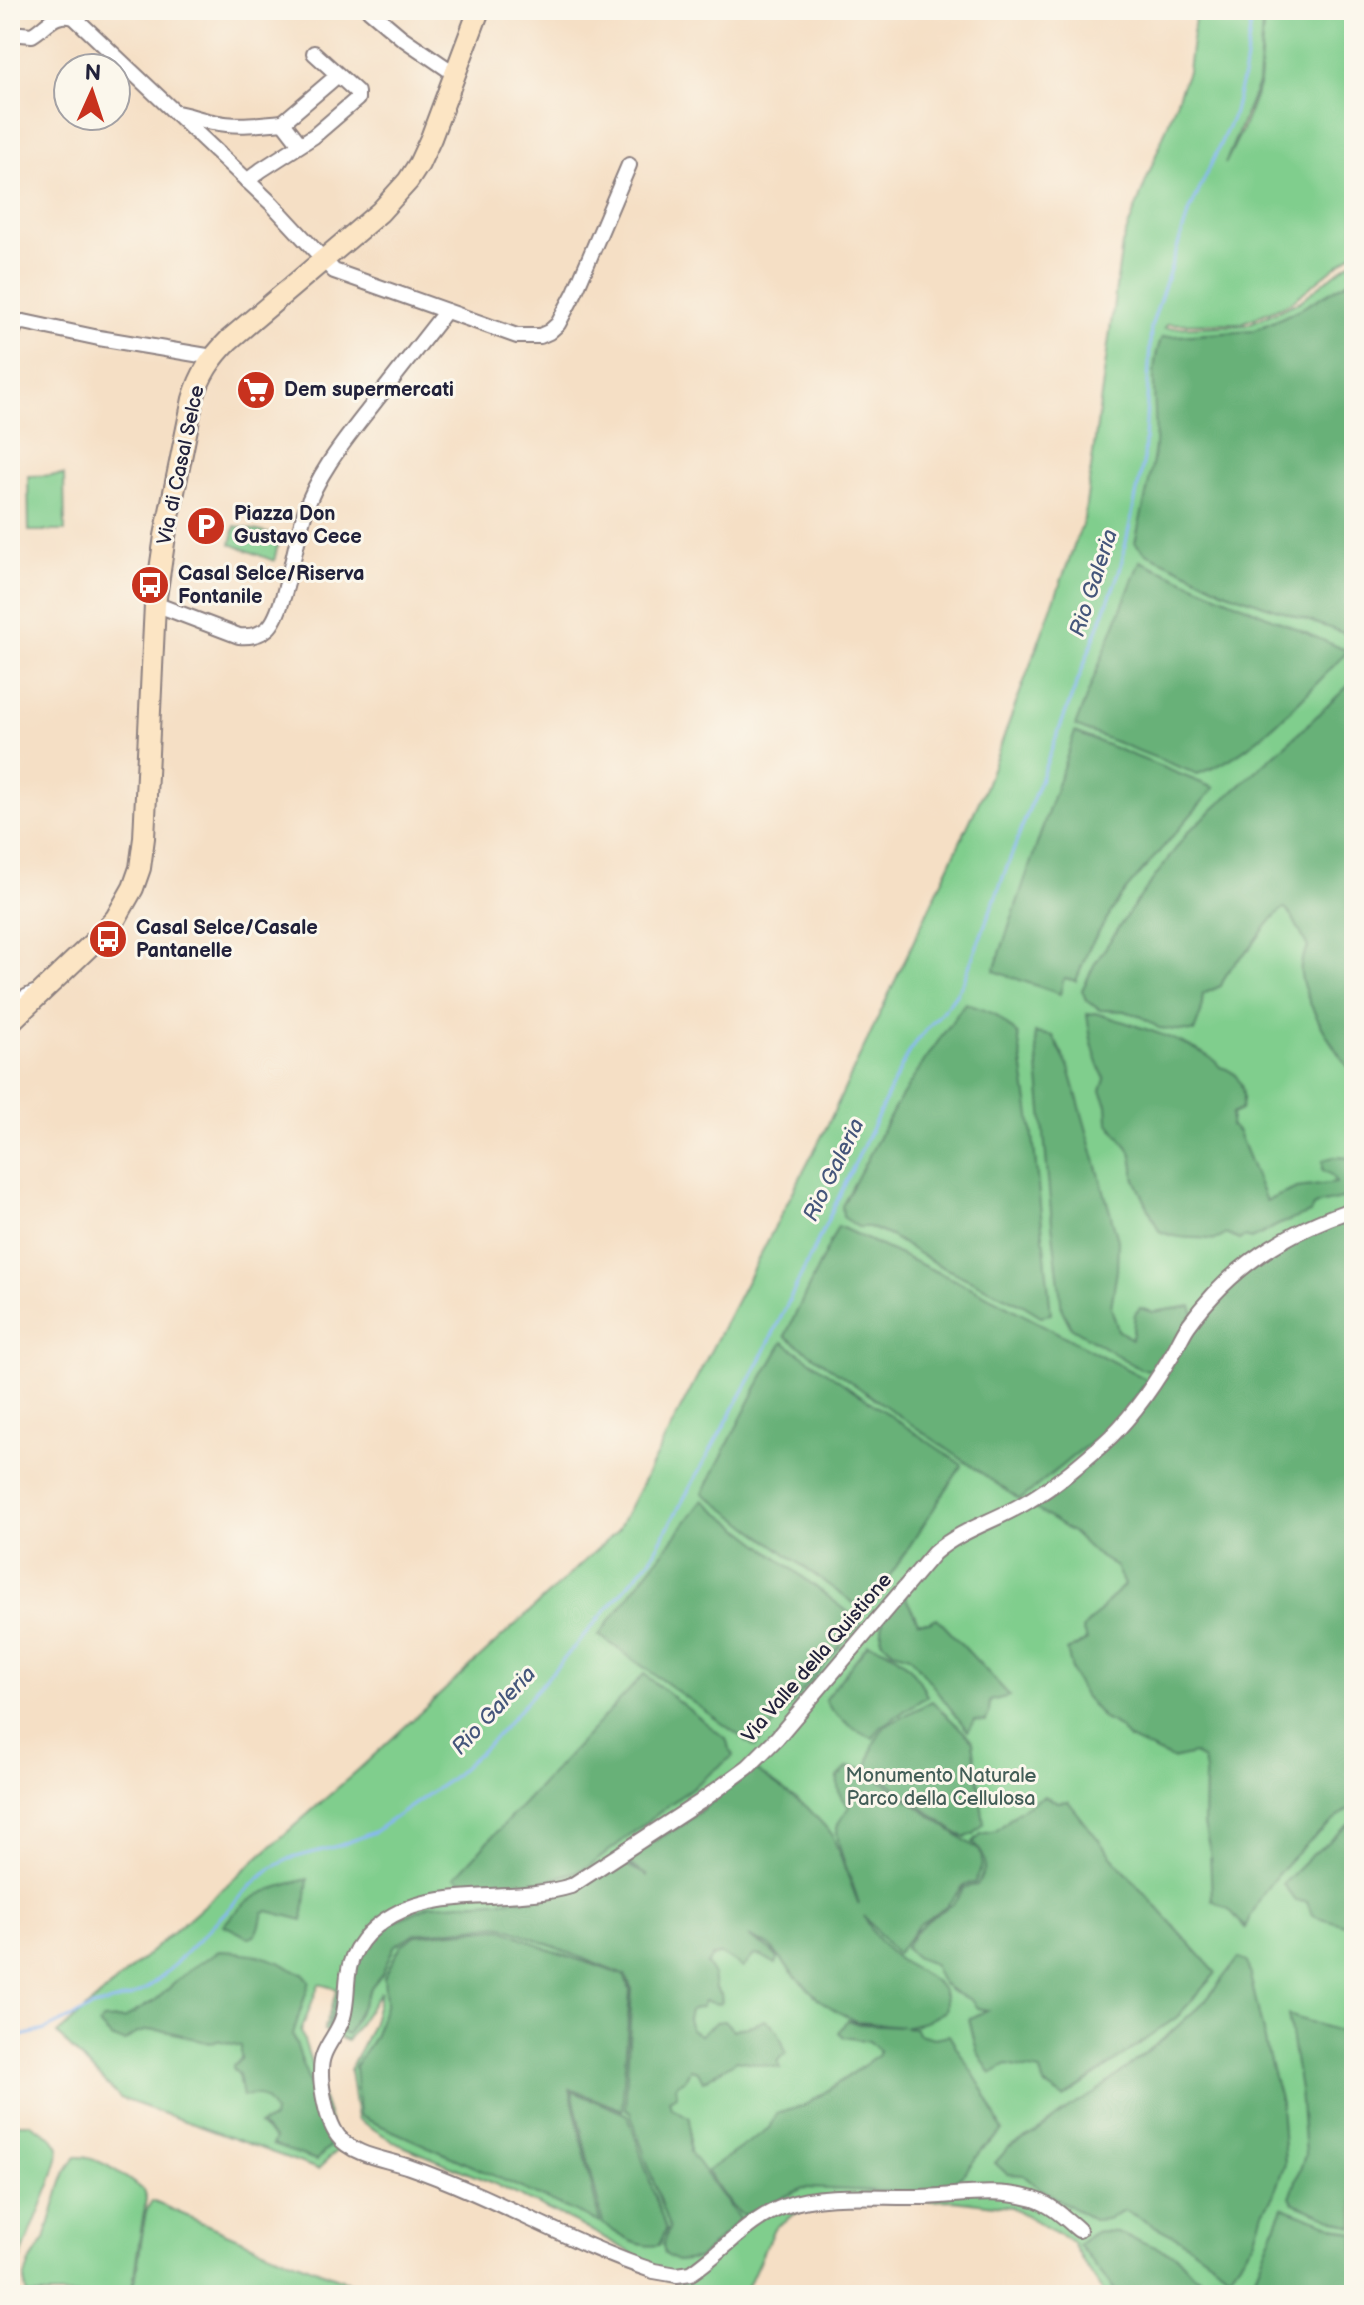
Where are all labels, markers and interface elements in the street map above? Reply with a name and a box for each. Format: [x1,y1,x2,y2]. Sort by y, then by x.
north arrow [52,52,132,132]
text: N [84,60,102,87]
supermarket icon: Dem supermercati [235,369,277,411]
place label: Dem supermercati [284,378,454,402]
street label: Via di Casal Selce [152,383,210,547]
place label: Piazza Don Gustavo Cece [234,502,362,549]
parking icon: Piazza Don Gustavo Cece [185,505,227,547]
water label: Rio Galeria [1064,526,1124,640]
place label: Casal Selce/Riserva Fontanile [178,562,365,609]
bus stop icon: Casal Selce/Riserva Fontanile [129,564,171,606]
place label: Casal Selce/Casale Pantanelle [136,916,318,963]
bus stop icon: Casal Selce/Casale Pantanelle [87,918,129,960]
water label: Rio Galeria [797,1114,871,1226]
street label: Via Valle della Quistione [737,1568,897,1748]
water label: Rio Galeria [446,1661,542,1761]
park label: Monumento Naturale Parco della Cellulosa [846,1764,1037,1811]

